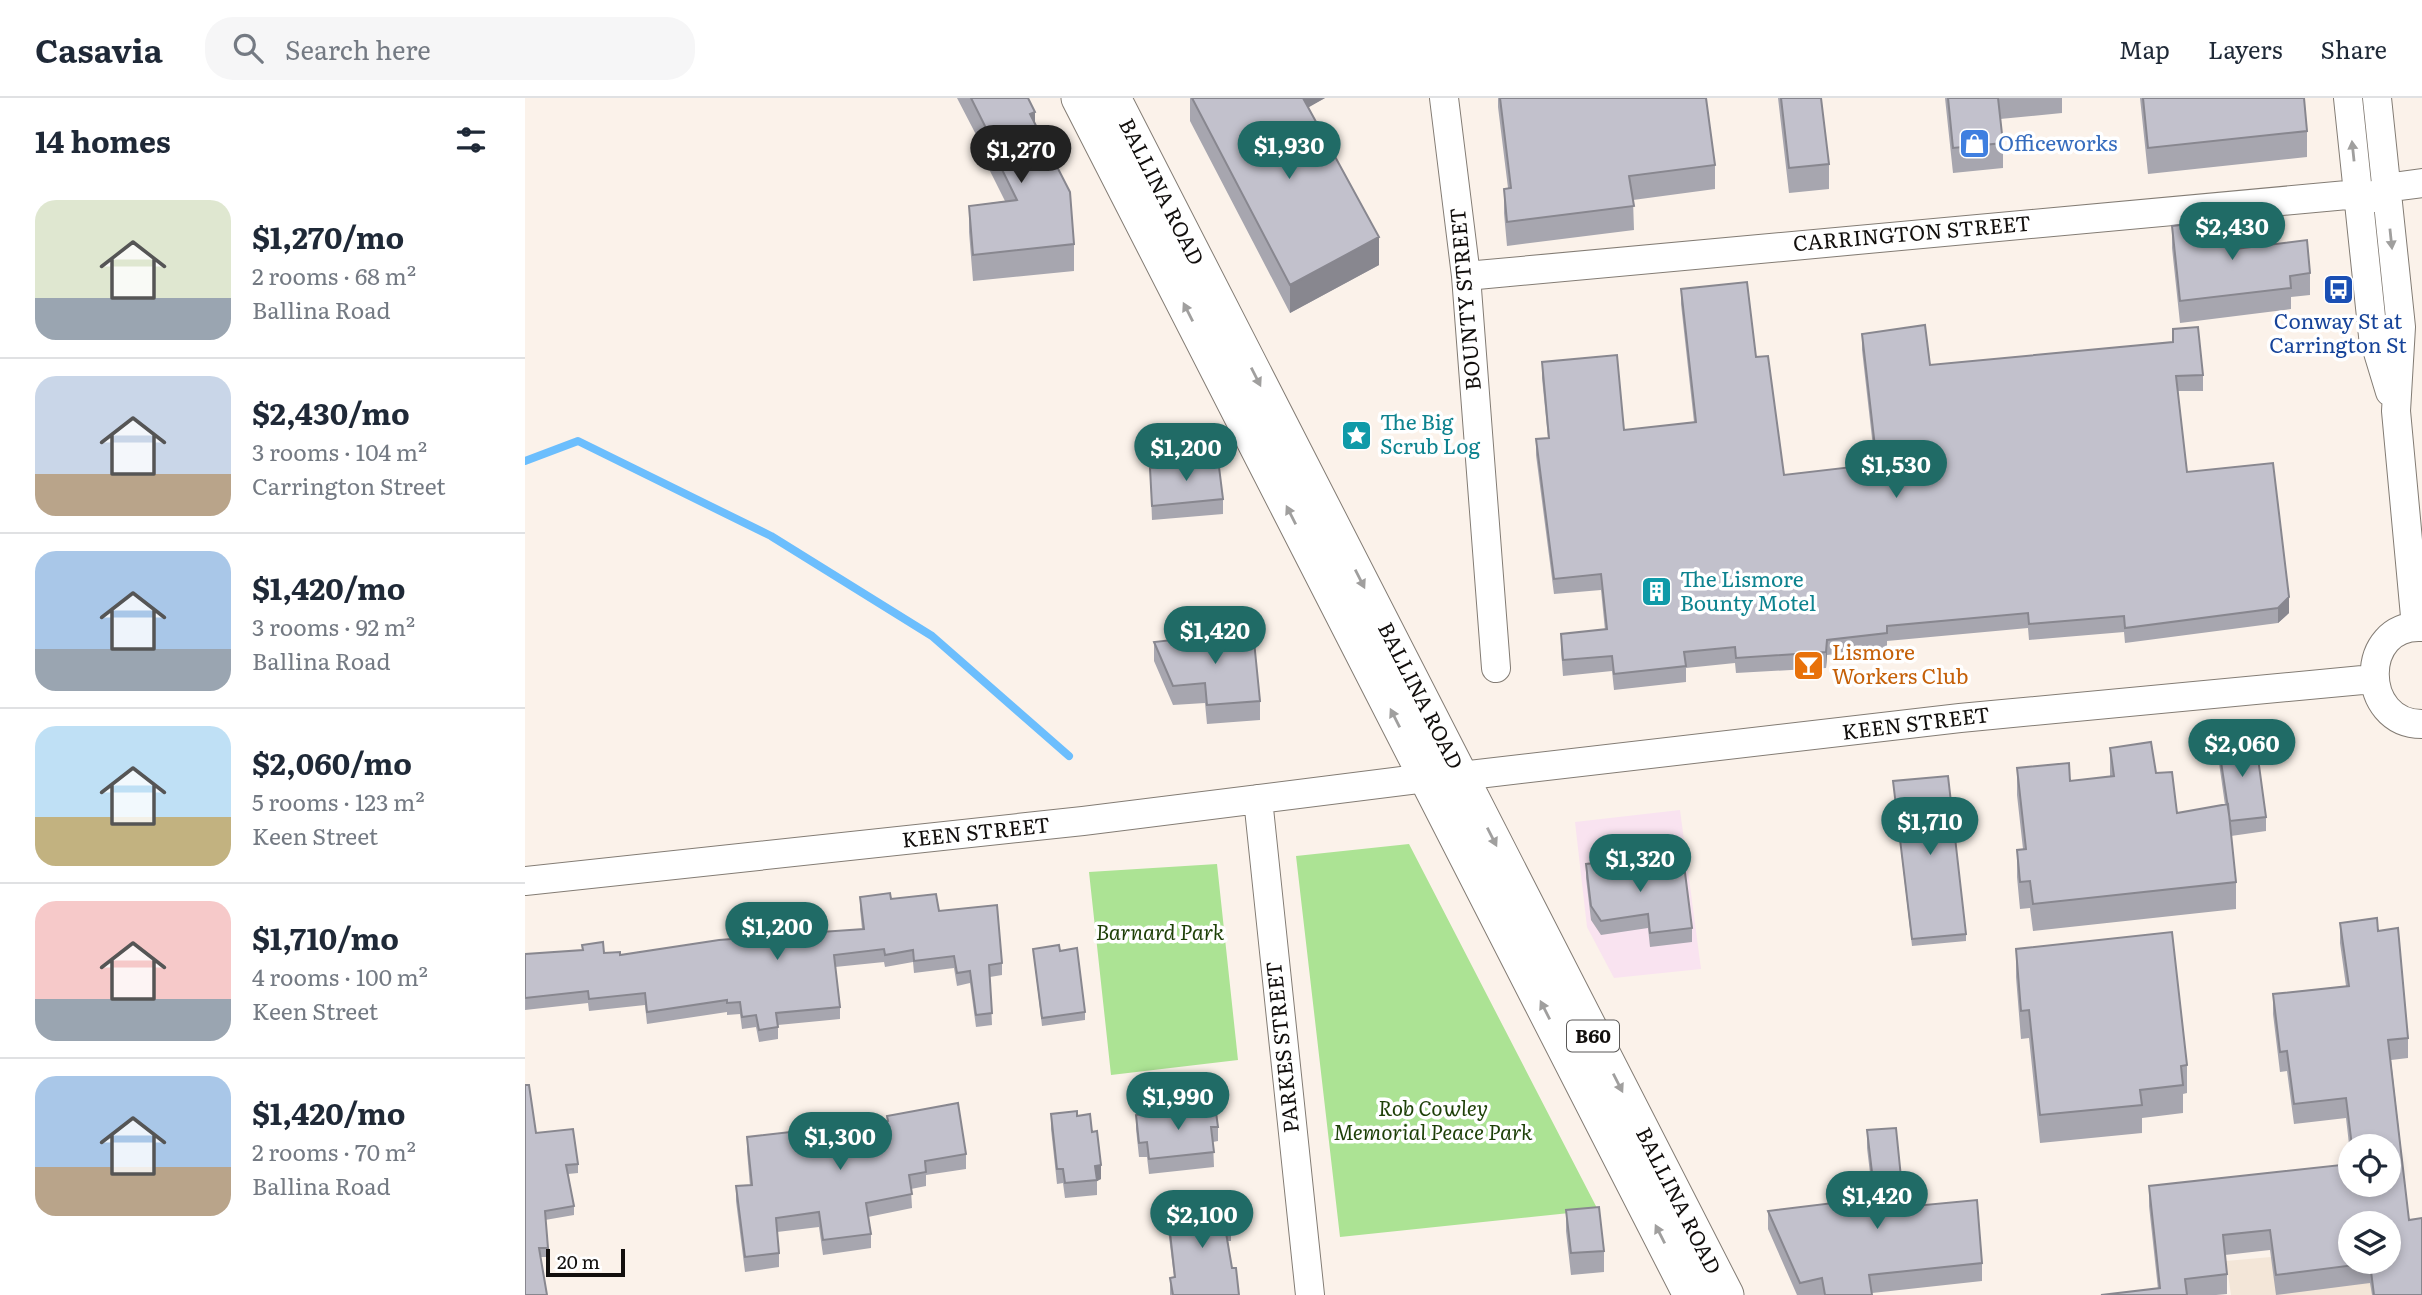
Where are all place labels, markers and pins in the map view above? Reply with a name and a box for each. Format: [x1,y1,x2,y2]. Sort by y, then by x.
pin: $1,930 [1232,122,1346,181]
pin: $1,270 [964,126,1078,185]
place label: Officeworks [1998,126,2118,157]
shop icon: Officeworks [1958,127,1992,161]
pin: $2,430 [2175,202,2289,262]
bus stop icon: Conway St at Carrington St [2321,273,2355,307]
place label: Conway St at Carrington St [2269,304,2407,359]
place label: The Big Scrub Log [1380,405,1480,460]
place icon: The Big Scrub Log [1340,418,1374,452]
pin: $1,200 [1129,424,1243,483]
pin: $1,530 [1839,440,1953,500]
place label: The Lismore Bounty Motel [1680,562,1816,617]
building icon: The Lismore Bounty Motel [1640,575,1674,609]
pin: $1,420 [1158,606,1272,666]
place label: Lismore Workers Club [1832,635,1968,690]
bar icon: Lismore Workers Club [1792,648,1826,682]
pin: $2,060 [2185,720,2299,779]
pin: $1,710 [1873,798,1987,857]
pin: $1,320 [1583,834,1697,894]
pin: $1,200 [720,902,834,962]
pin: $1,990 [1121,1072,1235,1132]
pin: $1,300 [783,1112,897,1172]
pin: $1,420 [1820,1172,1934,1231]
pin: $2,100 [1145,1190,1259,1250]

